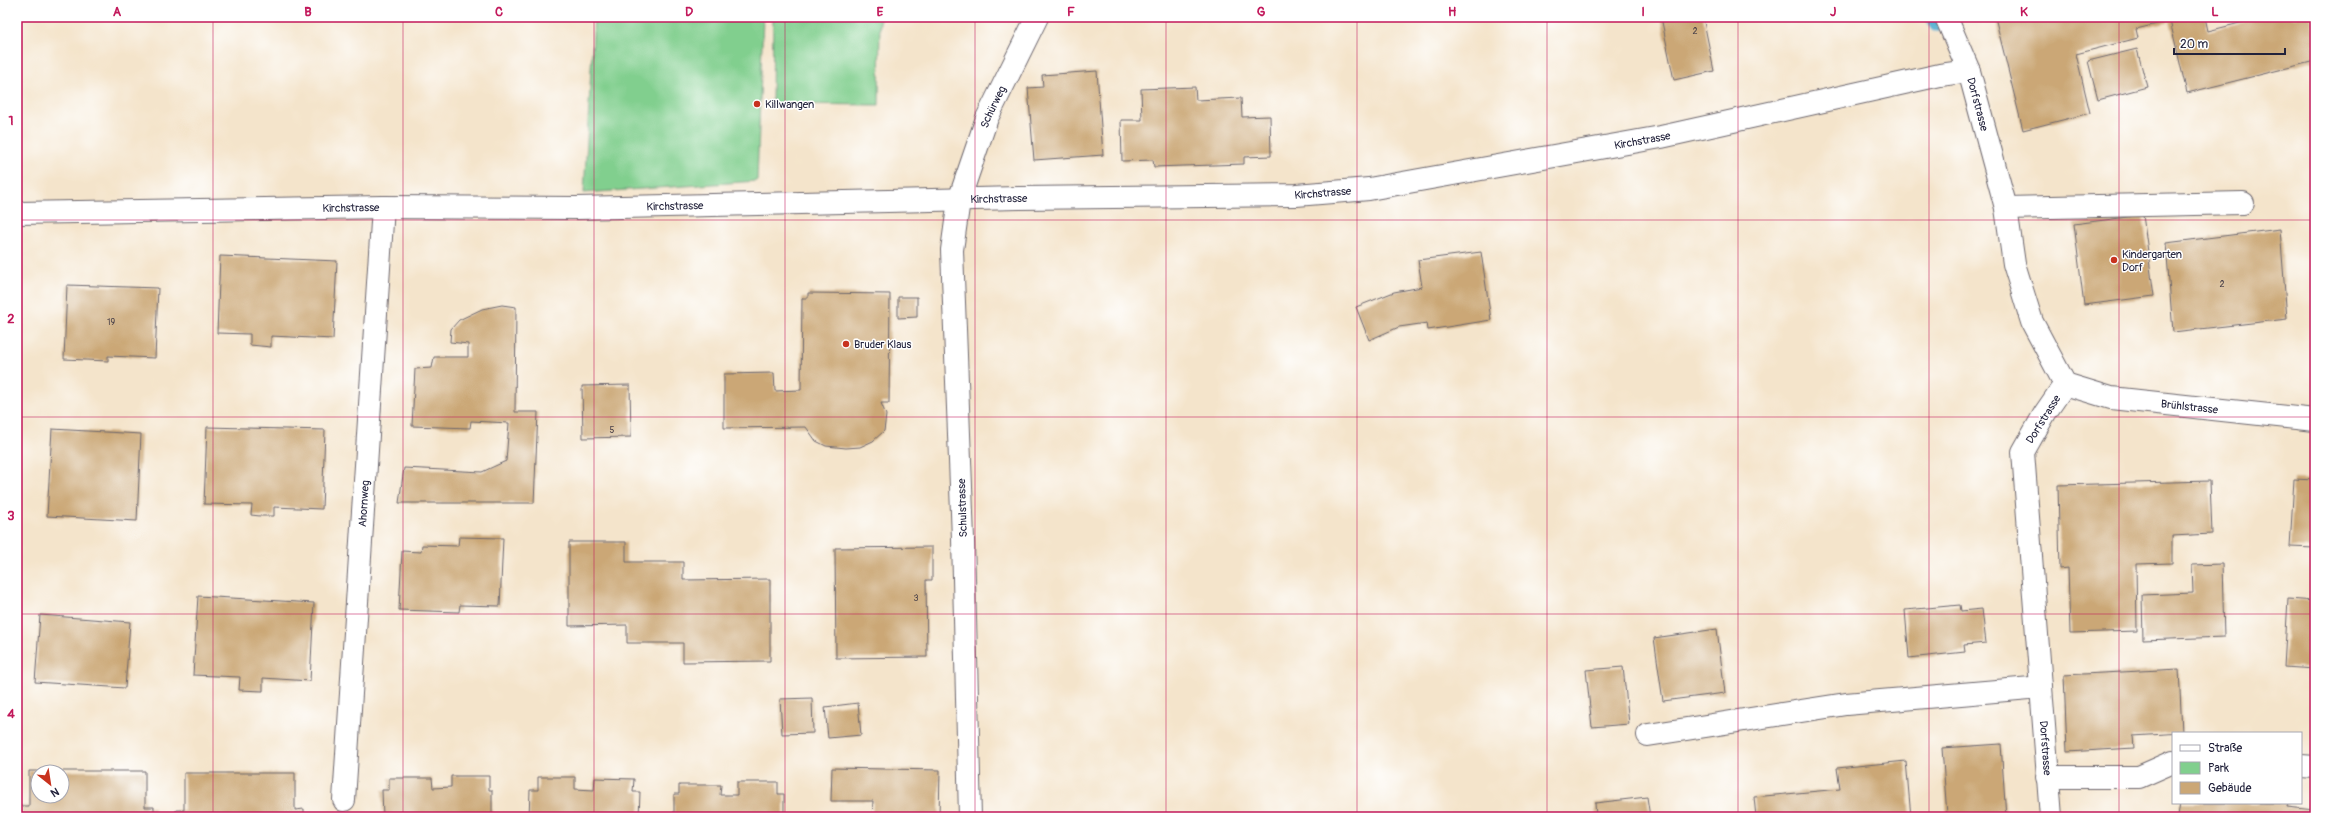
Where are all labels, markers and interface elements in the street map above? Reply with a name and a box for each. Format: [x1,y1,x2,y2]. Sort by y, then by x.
text: A [113,4,122,20]
text: B [304,4,312,20]
text: C [495,4,503,20]
text: D [685,4,693,20]
text: E [877,4,884,20]
text: F [1067,4,1075,20]
text: G [1257,4,1266,20]
text: H [1448,4,1456,20]
text: I [1641,4,1645,20]
text: J [1830,4,1836,20]
text: K [2020,4,2028,20]
text: L [2211,4,2219,20]
house number: 2 [1692,26,1698,37]
scale bar [2174,30,2285,56]
text: 20 m [2180,37,2209,52]
street label: Dorfstrasse [1964,76,1991,133]
street label: Schürweg [978,83,1009,130]
place label: Killwangen [765,98,814,111]
marker: Killwangen [752,99,762,109]
text: 1 [8,113,14,129]
street label: Kirchstrasse [1613,129,1672,152]
street label: Kirchstrasse [1294,184,1352,202]
street label: Kirchstrasse [970,192,1028,206]
street label: Kirchstrasse [646,199,704,213]
street label: Kirchstrasse [322,201,380,215]
place label: Kindergarten Dorf [2122,248,2182,274]
marker: Kindergarten Dorf [2109,255,2119,265]
house number: 2 [2219,279,2225,290]
text: 2 [7,311,15,327]
house number: 19 [107,317,115,328]
place label: Bruder Klaus [854,338,912,351]
marker: Bruder Klaus [841,339,851,349]
street label: Dorfstrasse [2023,392,2064,446]
street label: Brühlstrasse [2160,397,2219,417]
house number: 5 [610,425,615,436]
street label: Schulstrasse [955,478,970,538]
street label: Ahornweg [356,479,372,527]
text: 3 [7,508,15,524]
house number: 3 [913,593,919,604]
text: 4 [7,706,15,722]
street label: Dorfstrasse [2037,720,2054,776]
legend [2172,732,2302,804]
text: Straße [2208,741,2242,756]
text: Park [2208,761,2229,776]
north arrow [30,764,70,804]
text: Gebäude [2208,781,2252,796]
text: N [48,785,61,800]

